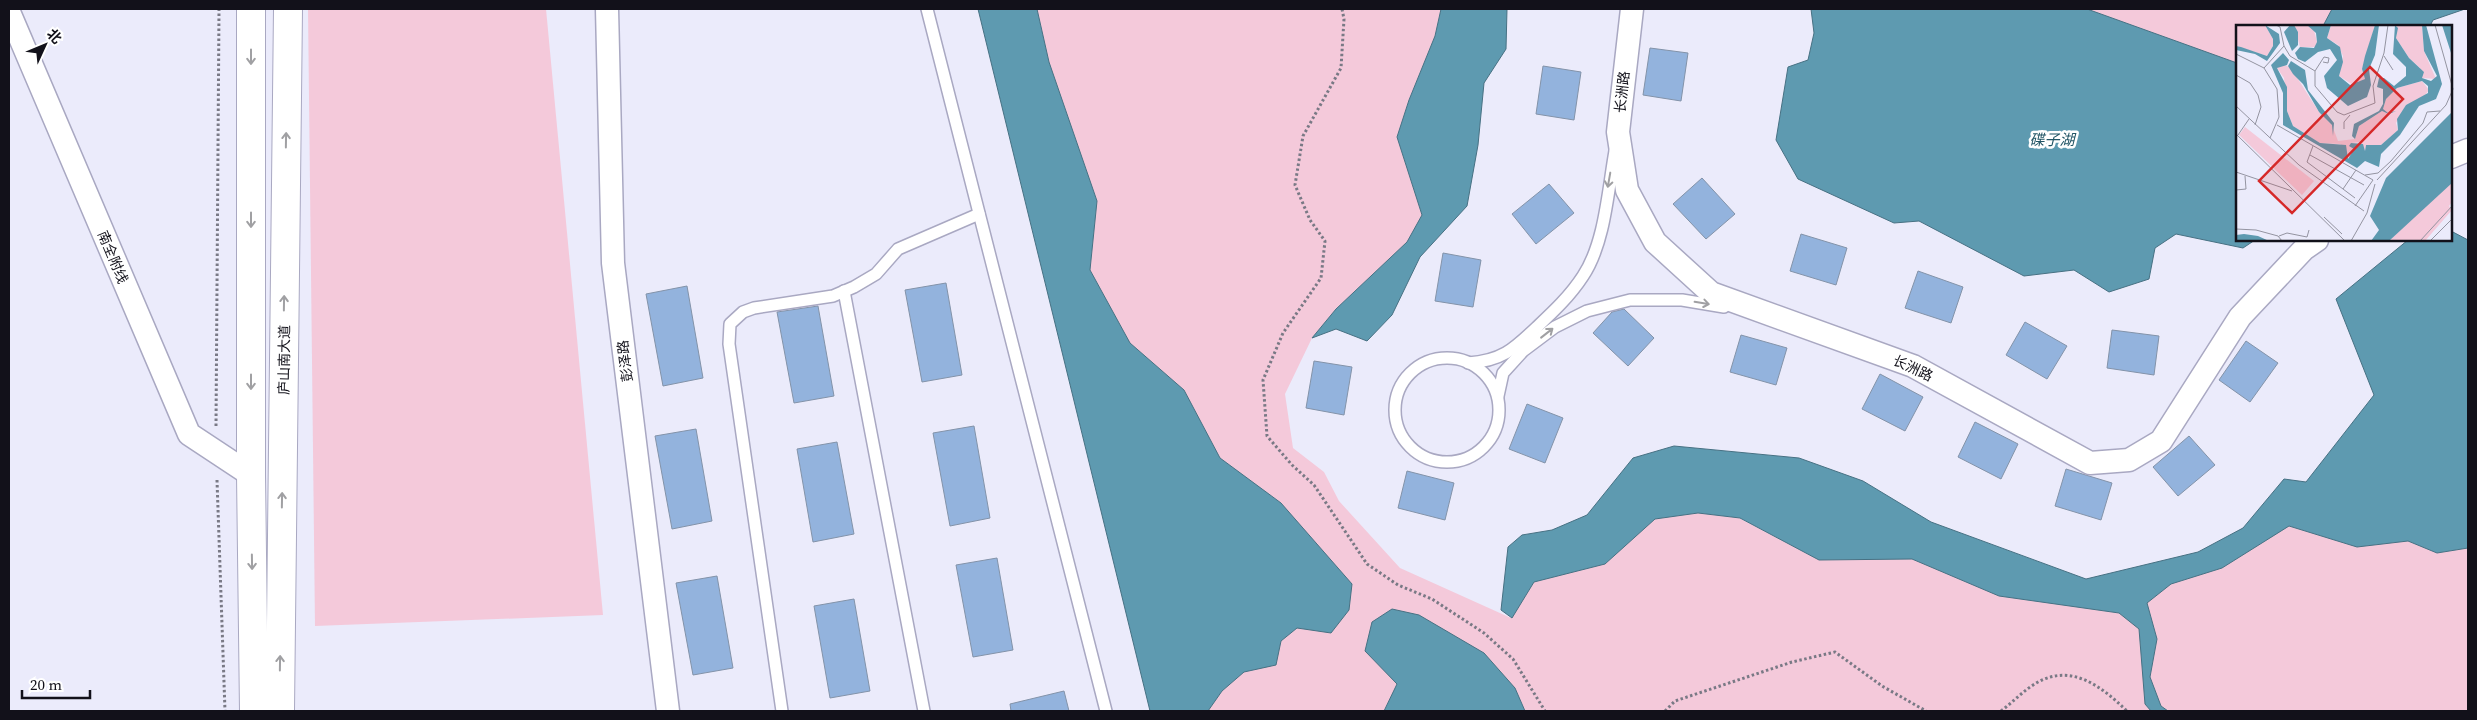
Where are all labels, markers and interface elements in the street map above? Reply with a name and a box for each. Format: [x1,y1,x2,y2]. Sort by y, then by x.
north arrow [20,20,70,70]
text: 北 [42,24,66,48]
inset map [2236,25,2452,241]
one-way arrow [246,49,256,65]
street label: 长洲路 [1610,70,1634,114]
water label: 碟子湖 [2029,129,2076,150]
one-way arrow [281,132,291,148]
one-way arrow [1604,171,1614,187]
one-way arrow [246,212,256,228]
street label: 南全附线 [93,227,133,287]
one-way arrow [280,295,289,311]
one-way arrow [1694,298,1710,308]
street label: 庐山南大道 [273,325,295,395]
one-way arrow [1540,328,1554,338]
street label: 彭泽路 [613,339,637,383]
street label: 长洲路 [1890,350,1936,386]
one-way arrow [246,374,256,390]
one-way arrow [277,492,287,508]
one-way arrow [247,554,257,570]
one-way arrow [275,655,285,671]
scale bar [22,668,90,700]
text: 20 m [30,674,62,695]

